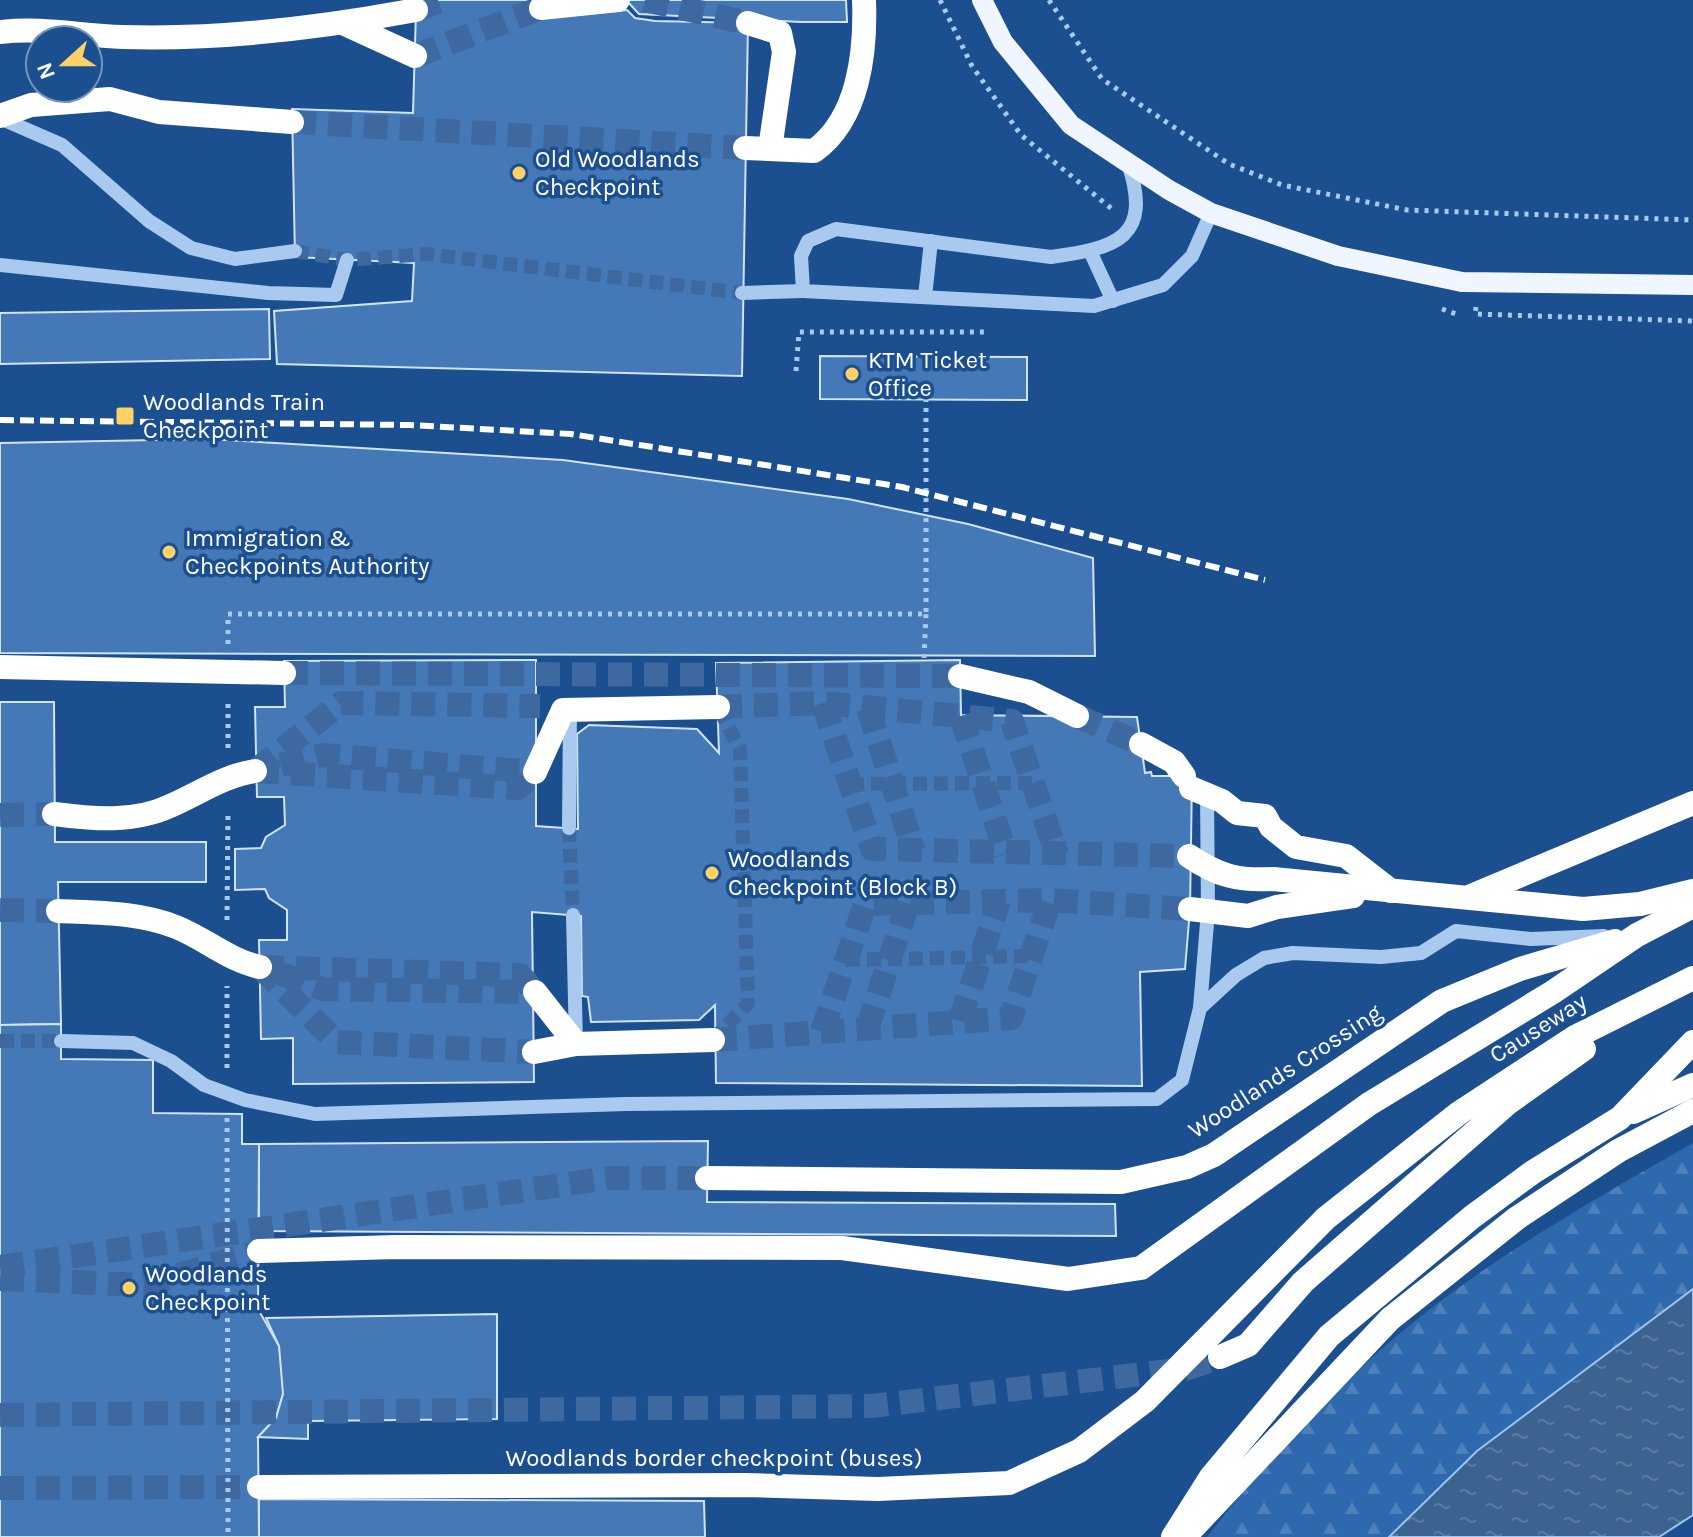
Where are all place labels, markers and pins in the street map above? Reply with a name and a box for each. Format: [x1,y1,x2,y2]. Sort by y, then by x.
place label: Old Woodlands Checkpoint [535,145,700,201]
marker: Old Woodlands Checkpoint [510,164,528,182]
place label: KTM Ticket Office [868,346,987,402]
marker: KTM Ticket Office [843,365,861,383]
place label: Woodlands Train Checkpoint [143,388,325,444]
marker: Woodlands Train Checkpoint [114,405,136,427]
place label: Immigration & Checkpoints Authority [185,524,430,580]
marker: Immigration & Checkpoints Authority [160,543,178,561]
place label: Woodlands Checkpoint (Block B) [728,845,957,901]
marker: Woodlands Checkpoint (Block B) [703,864,721,882]
place label: Woodlands Checkpoint [145,1260,270,1316]
marker: Woodlands Checkpoint [120,1279,138,1297]

